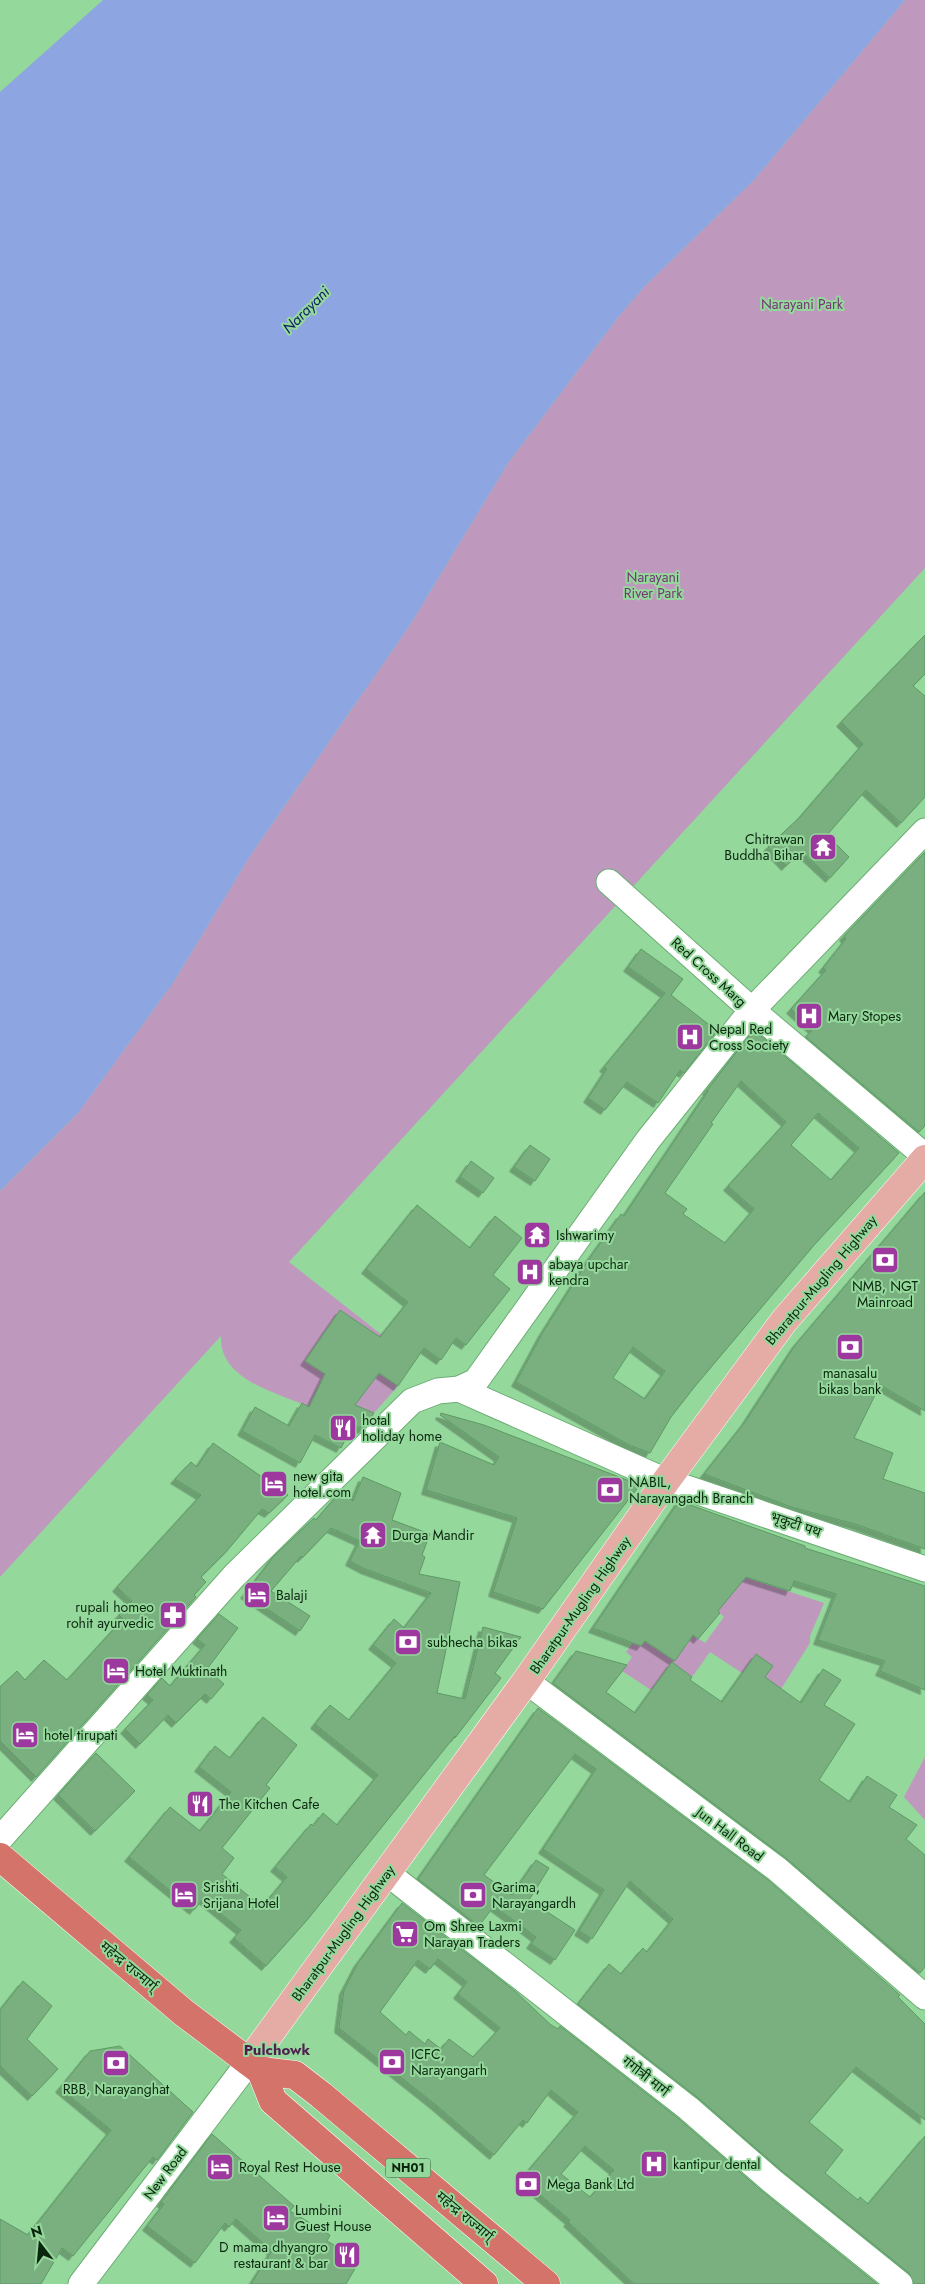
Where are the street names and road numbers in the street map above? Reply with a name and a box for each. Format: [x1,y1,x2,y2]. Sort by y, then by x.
street label: Red Cross Marg [667,933,751,1011]
street label: Bharatpur-Mugling Highway [761,1210,882,1349]
street label: भृकुटी पथ [768,1506,825,1542]
street label: Bharatpur-Mugling Highway [525,1531,636,1678]
street label: Jun Hall Road [691,1801,768,1866]
street label: Bharatpur-Mugling Highway [287,1860,400,2005]
street label: महेन्द्र राज्मार्ग् [96,1936,163,1997]
street label: गंगोत्री मार्ग [618,2051,675,2101]
street label: New Road [138,2142,192,2204]
road number: NH01 [386,2158,430,2178]
street label: महेन्द्र राज्मार्ग् [432,2186,499,2247]

